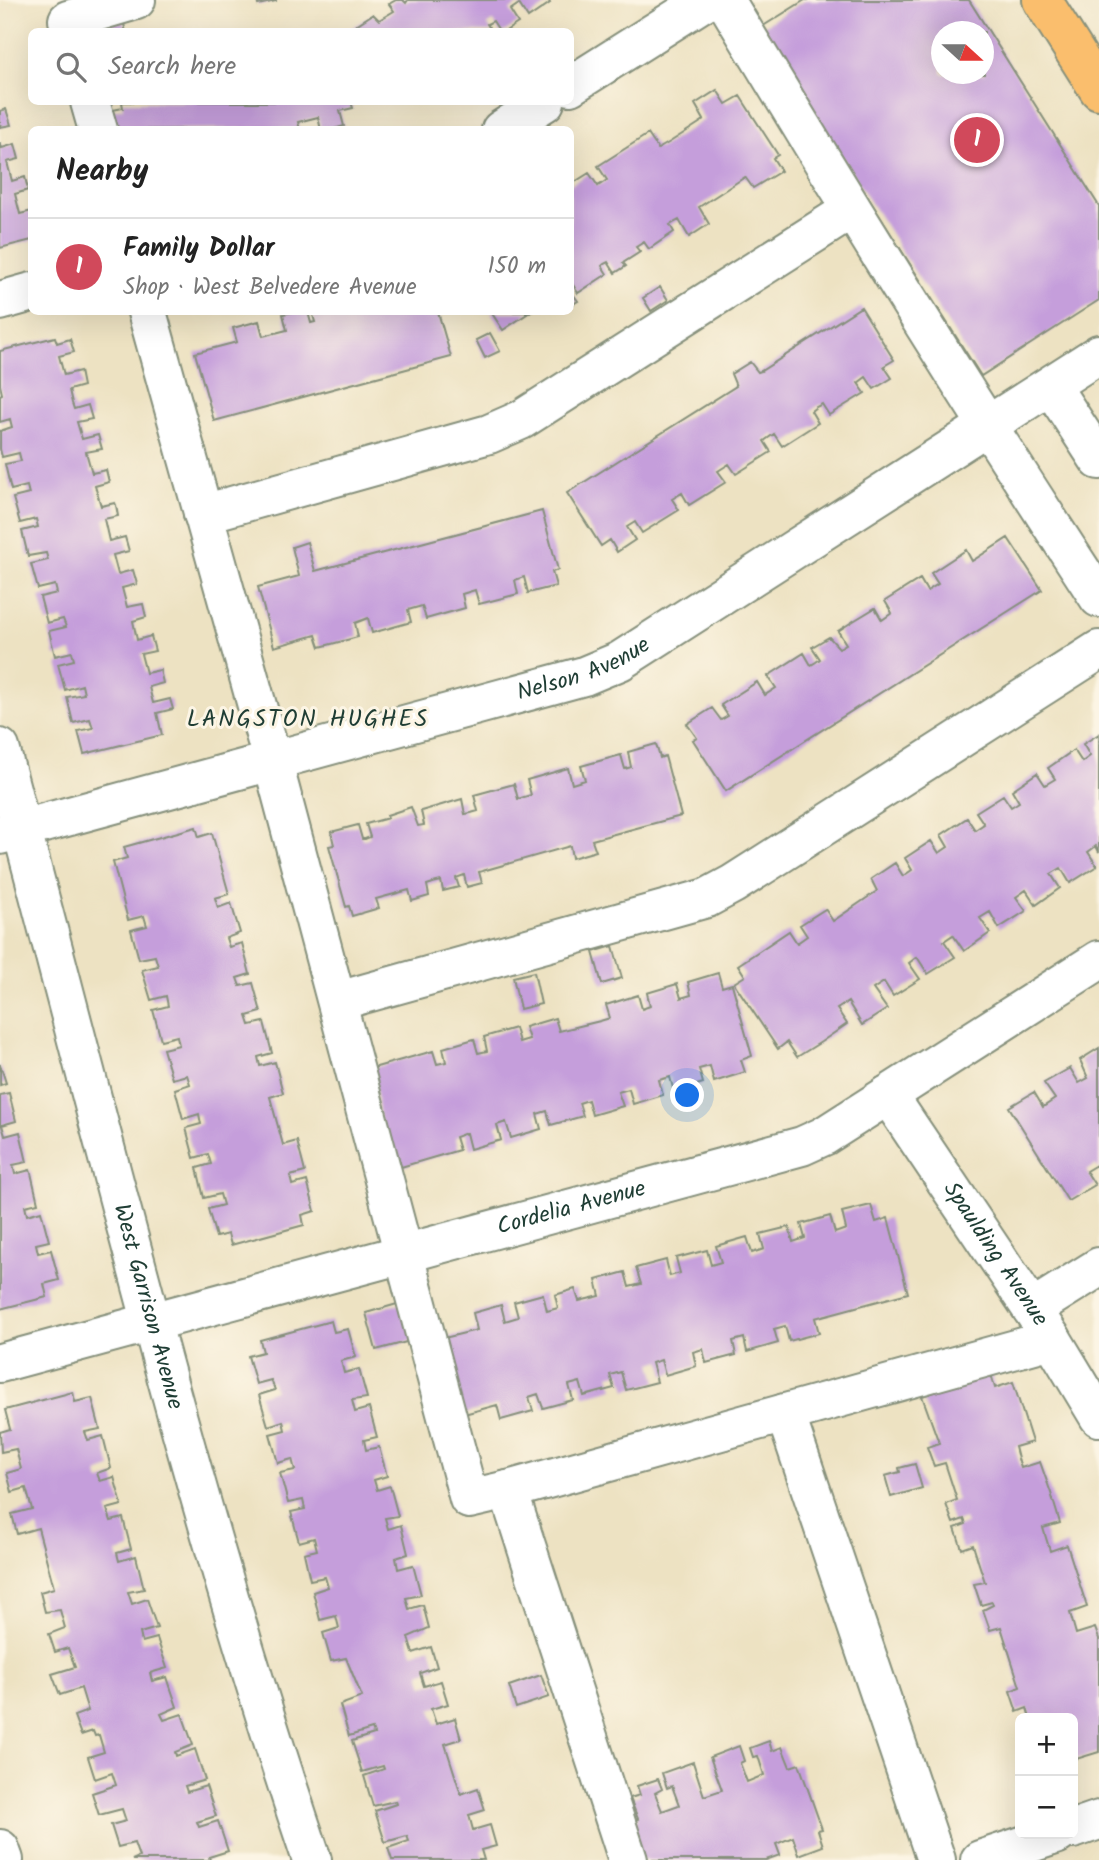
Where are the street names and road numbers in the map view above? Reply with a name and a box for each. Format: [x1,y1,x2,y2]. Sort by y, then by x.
street label: Nelson Avenue [513,628,658,711]
street label: Cordelia Avenue [493,1171,650,1246]
street label: Spaulding Avenue [933,1175,1057,1334]
street label: West Garrison Avenue [103,1200,193,1414]

